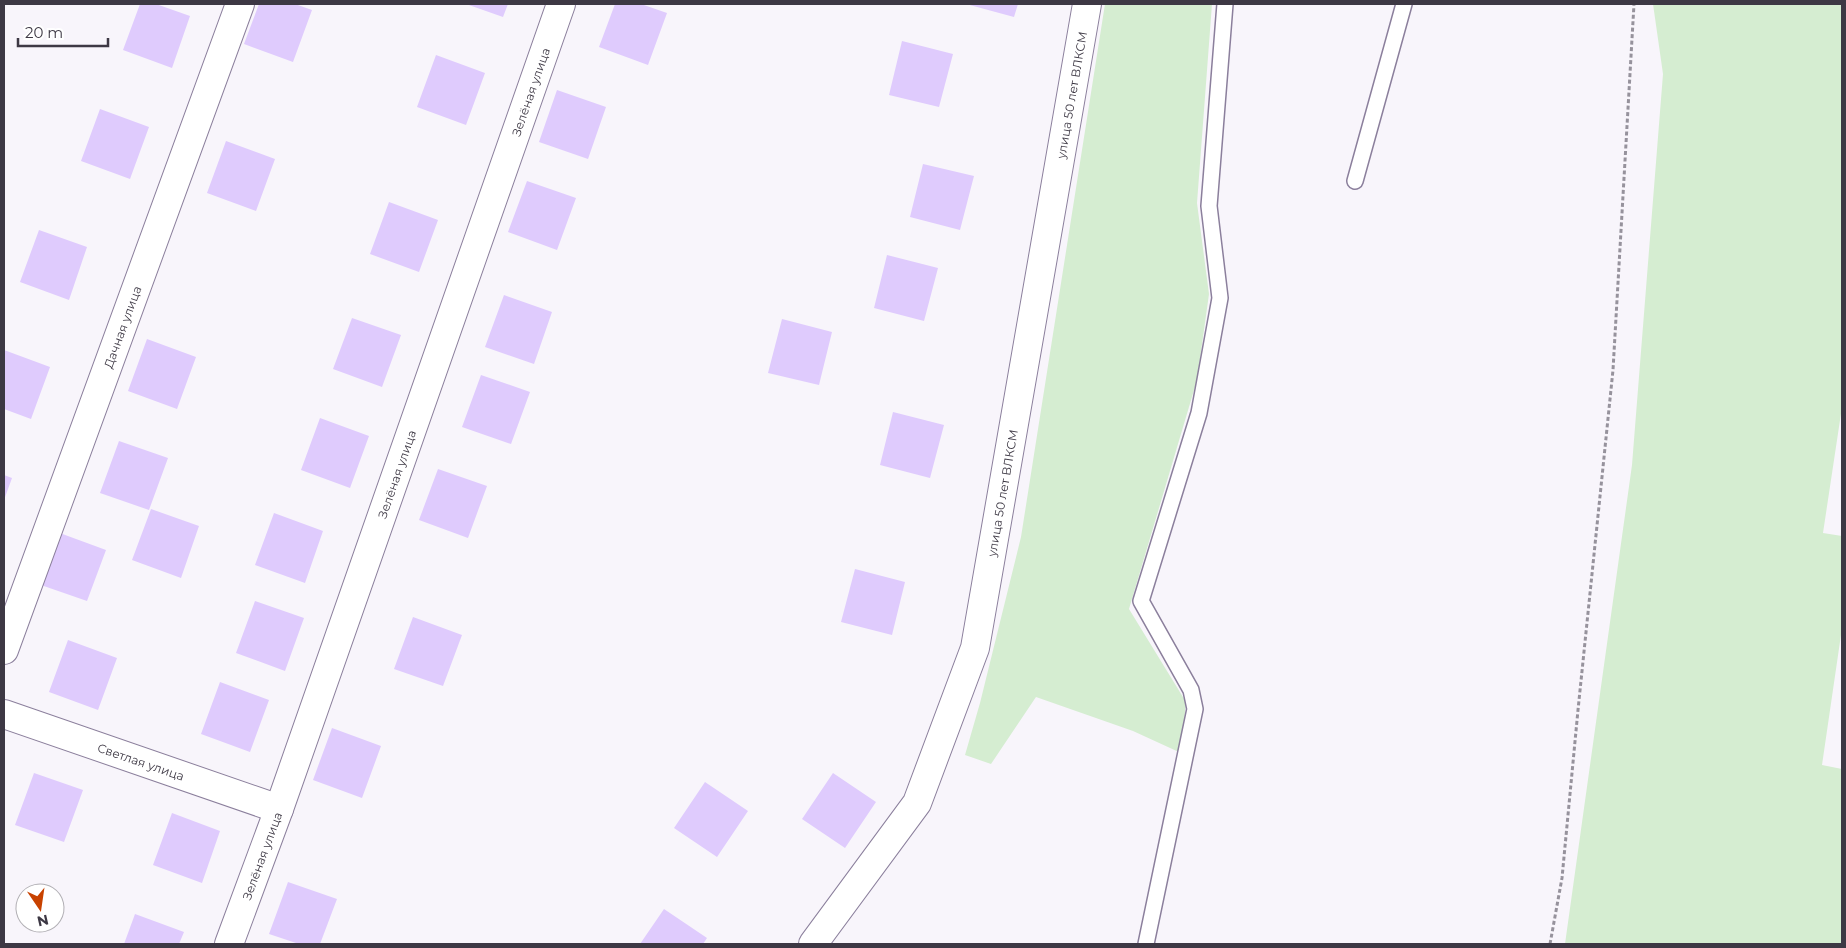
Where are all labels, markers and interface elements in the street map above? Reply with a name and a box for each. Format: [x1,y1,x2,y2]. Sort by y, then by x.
scale bar [18,15,108,47]
text: 20 m [25,23,63,42]
street label: улица 50 лет ВЛКСМ [1053,30,1090,161]
street label: Зелёная улица [508,45,553,138]
street label: Дачная улица [100,284,144,370]
street label: Зелёная улица [374,428,419,520]
street label: улица 50 лет ВЛКСМ [983,428,1020,559]
street label: Светлая улица [96,739,186,783]
street label: Зелёная улица [238,810,285,902]
north arrow [15,883,65,933]
text: N [35,911,50,931]

